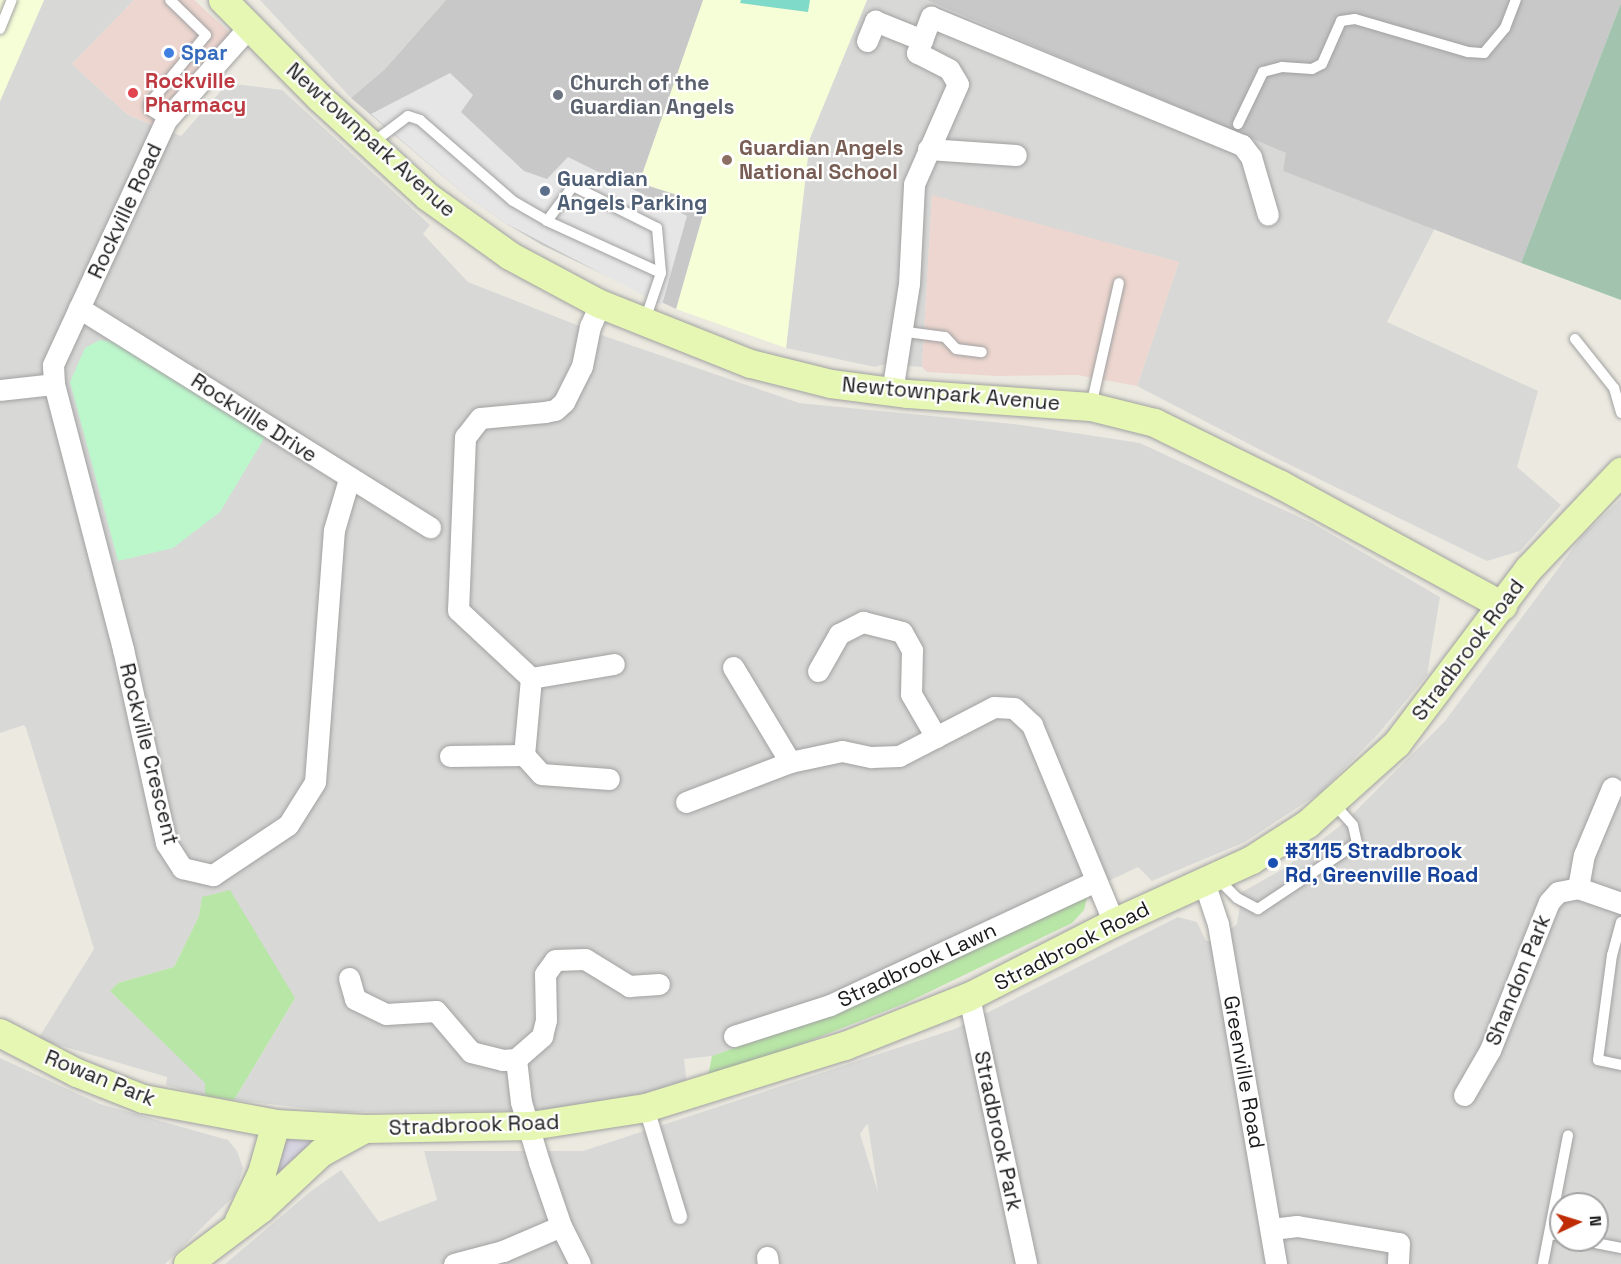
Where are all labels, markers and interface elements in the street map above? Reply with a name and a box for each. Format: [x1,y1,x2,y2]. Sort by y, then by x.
place label: Spar [181,40,228,66]
marker: Spar [162,46,176,60]
street label: Newtownpark Avenue [281,57,461,223]
place label: Rockville Pharmacy [145,68,246,118]
place label: Church of the Guardian Angels [570,70,735,120]
marker: Rockville Pharmacy [126,86,140,100]
marker: Church of the Guardian Angels [551,88,565,102]
place label: Guardian Angels National School [739,135,904,185]
street label: Rockville Road [83,139,167,283]
marker: Guardian Angels National School [720,153,734,167]
place label: Guardian Angels Parking [557,166,707,216]
marker: Guardian Angels Parking [538,184,552,198]
street label: Rockville Drive [186,368,322,468]
street label: Newtownpark Avenue [841,372,1061,416]
street label: Stradbrook Road [1407,574,1529,726]
street label: Rockville Crescent [114,661,184,847]
place label: #3115 Stradbrook Rd, Greenville Road [1285,838,1479,888]
marker: #3115 Stradbrook Rd, Greenville Road [1266,856,1280,870]
street label: Stradbrook Road [990,896,1154,996]
street label: Shandon Park [1480,911,1556,1049]
street label: Stradbrook Lawn [834,917,1000,1013]
street label: Greenville Road [1218,994,1270,1150]
street label: Rowan Park [41,1044,159,1112]
street label: Stradbrook Park [969,1049,1027,1213]
street label: Stradbrook Road [388,1109,560,1141]
north arrow [1549,1192,1609,1252]
text: N [1585,1215,1606,1227]

